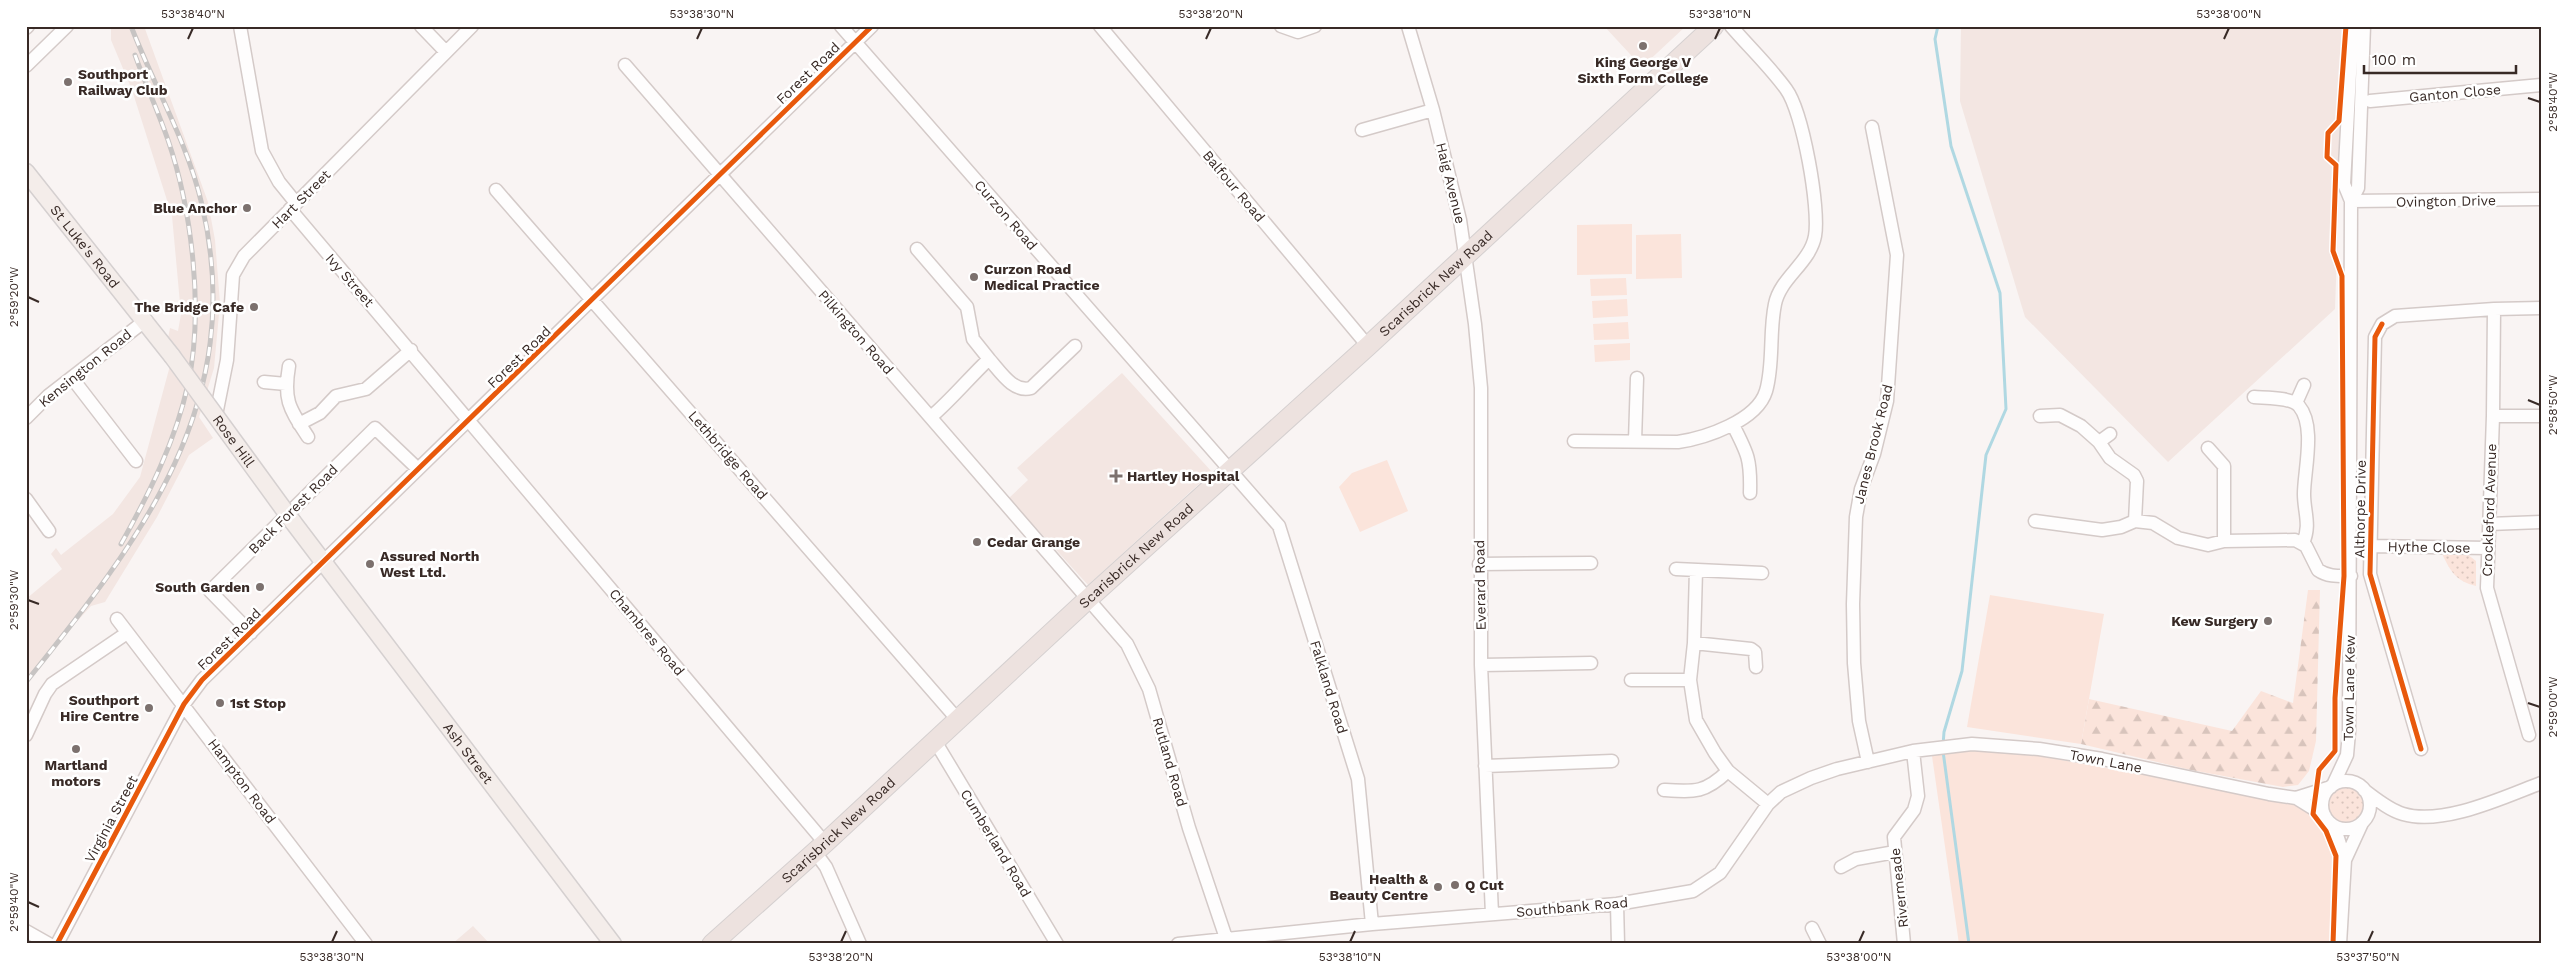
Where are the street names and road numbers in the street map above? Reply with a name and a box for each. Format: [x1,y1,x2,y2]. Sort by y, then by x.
street label: Forest Road [773,39,843,107]
street label: Ganton Close [2408,81,2502,105]
street label: Haig Avenue [1433,141,1469,225]
street label: Balfour Road [1200,147,1268,225]
street label: Hart Street [268,166,334,232]
street label: Curzon Road [971,177,1041,253]
street label: Ovington Drive [2396,192,2496,210]
street label: St Luke's Road [47,202,123,291]
street label: Scarisbrick New Road [1376,227,1496,340]
street label: Ivy Street [323,250,378,310]
street label: Pilkington Road [815,287,897,377]
street label: Forest Road [484,323,554,391]
street label: Kensington Road [35,326,135,410]
street label: Janes Brook Road [1850,383,1896,505]
street label: Lethbridge Road [685,407,771,503]
street label: Rose Hill [210,412,259,471]
street label: Crockleford Avenue [2479,443,2499,577]
street label: Althorpe Drive [2351,460,2369,558]
street label: Back Forest Road [245,461,341,557]
street label: Scarisbrick New Road [1076,500,1196,611]
street label: Hythe Close [2388,538,2470,556]
street label: Everard Road [1471,540,1489,630]
street label: Chambres Road [606,585,688,679]
street label: Forest Road [194,605,264,673]
street label: Town Lane Kew [2340,634,2358,741]
street label: Falkland Road [1307,638,1351,736]
street label: Rutland Road [1150,715,1190,809]
street label: Ash Street [440,719,496,787]
street label: Hampton Road [205,735,279,827]
street label: Town Lane [2069,746,2143,776]
street label: Virginia Street [81,773,141,865]
street label: Scarisbrick New Road [778,774,898,886]
street label: Cumberland Road [958,786,1034,900]
street label: Rivermeade [1887,847,1911,929]
street label: Southbank Road [1515,894,1629,920]

